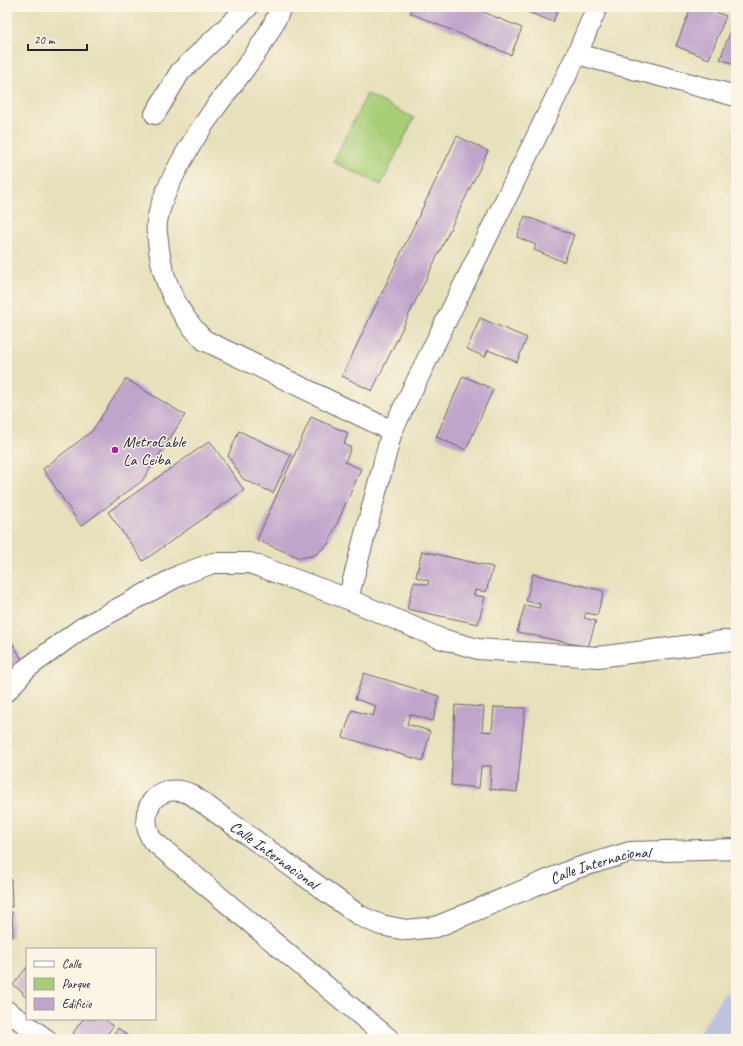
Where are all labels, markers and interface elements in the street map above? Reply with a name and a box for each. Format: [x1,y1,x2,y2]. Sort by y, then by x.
scale bar [28,26,87,52]
text: 20 m [34,32,56,48]
place label: MetroCable La Ceiba [123,432,187,470]
marker: MetroCable La Ceiba [110,445,120,455]
street label: Calle Internacional [226,817,325,896]
street label: Calle Internacional [547,842,654,889]
legend [26,948,156,1020]
text: Calle [62,956,82,972]
text: Parque [62,976,91,992]
text: Edificio [62,996,92,1012]

